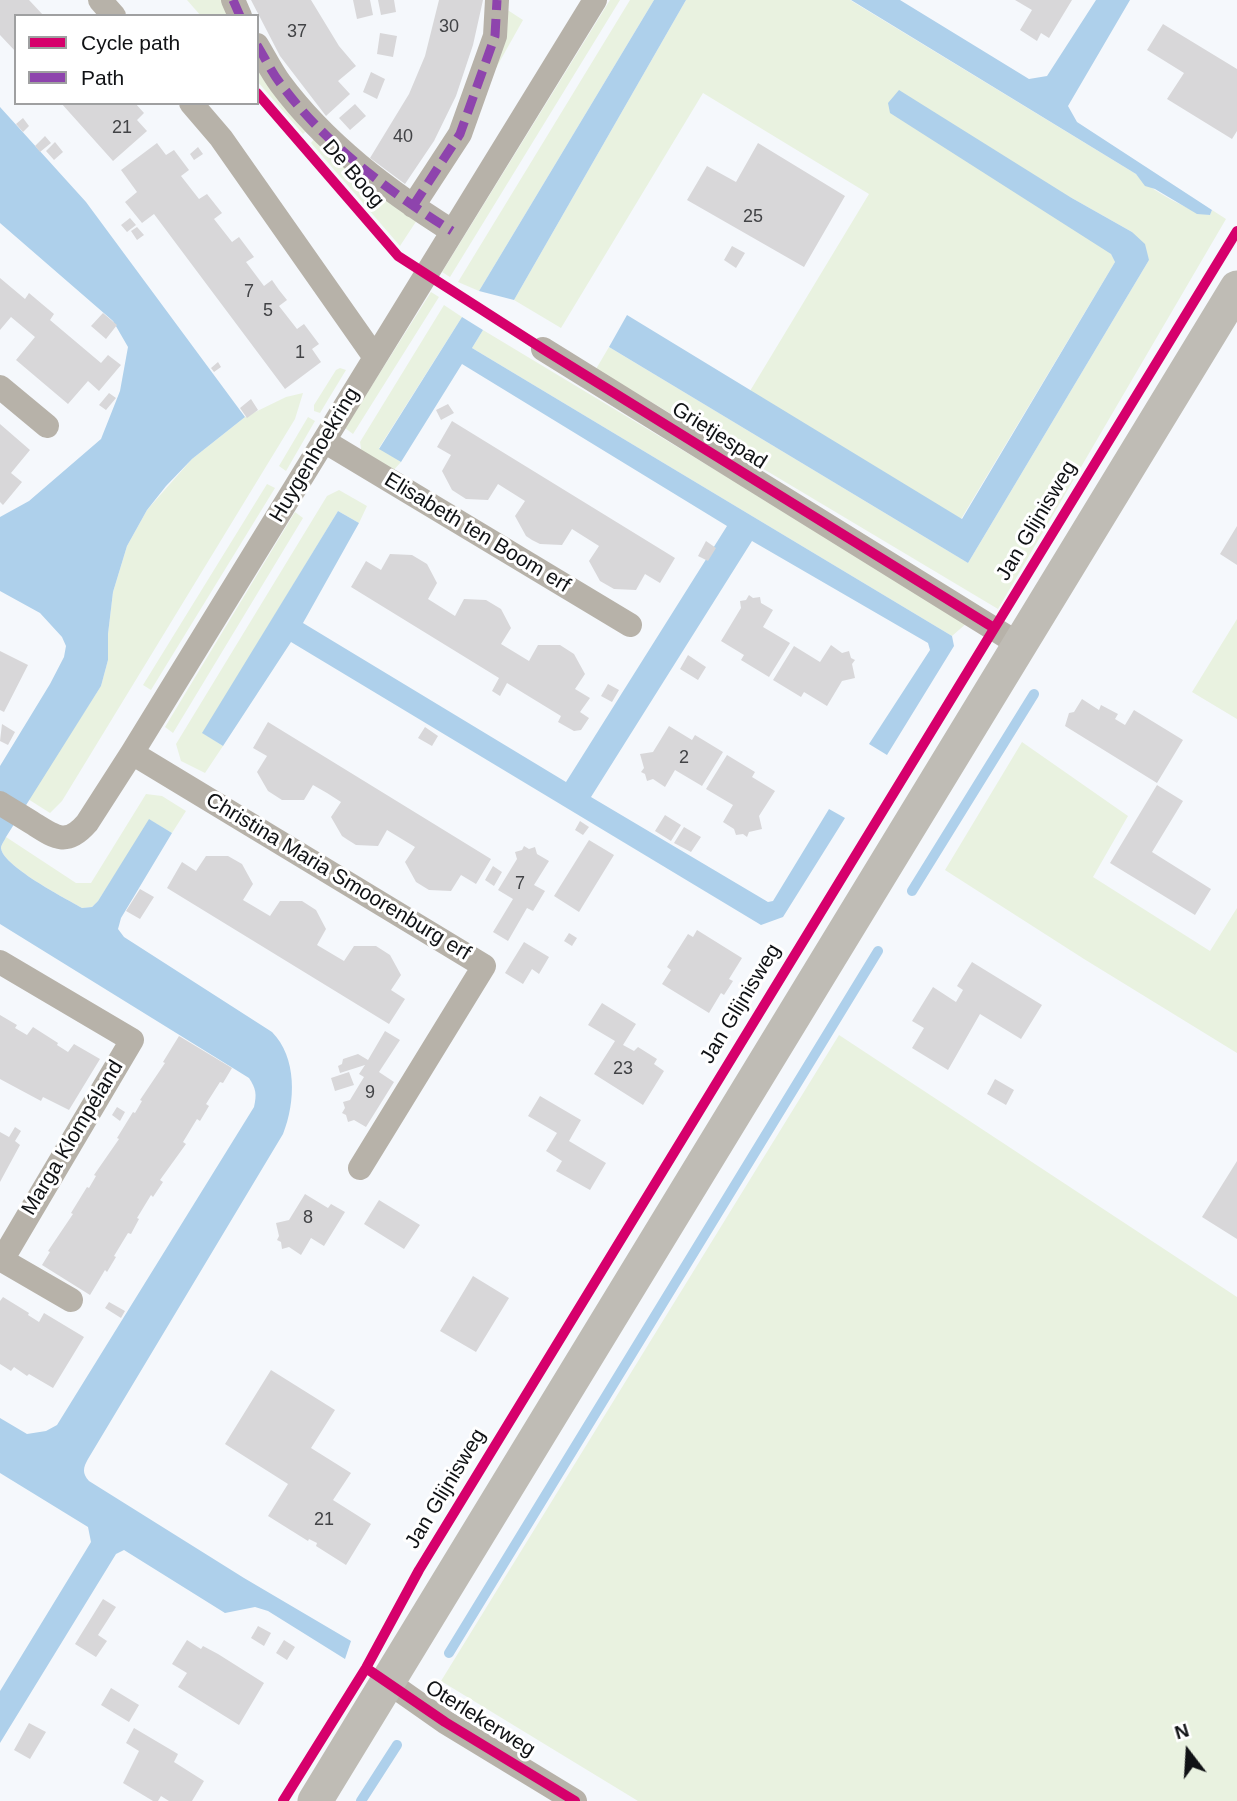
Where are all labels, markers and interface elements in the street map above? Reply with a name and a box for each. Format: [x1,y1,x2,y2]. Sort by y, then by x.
legend [14,14,259,105]
house number: 30 [439,16,459,38]
house number: 37 [287,21,307,43]
text: Cycle path [81,31,180,54]
text: Path [81,66,124,89]
house number: 21 [112,117,132,139]
house number: 40 [393,126,413,148]
street label: De Boog [317,135,389,213]
house number: 25 [743,206,763,228]
house number: 7 [244,281,254,303]
house number: 5 [263,300,273,322]
house number: 1 [295,342,305,364]
street label: Huygenhoekring [265,383,365,527]
street label: Grietjespad [667,397,771,475]
street label: Jan Glijnisweg [991,456,1083,586]
street label: Elisabeth ten Boom erf [379,467,575,599]
house number: 2 [679,747,689,769]
street label: Christina Maria Smoorenburg erf [201,788,475,966]
house number: 7 [515,873,525,895]
street label: Jan Glijnisweg [695,939,787,1069]
street label: Marga Klompéland [17,1056,129,1220]
house number: 23 [613,1058,633,1080]
house number: 9 [365,1082,375,1104]
house number: 8 [303,1207,313,1229]
street label: Jan Glijnisweg [400,1424,492,1554]
house number: 21 [314,1509,334,1531]
street label: Oterlekerweg [420,1675,540,1763]
north arrow [1153,1717,1223,1787]
text: N [1172,1719,1191,1743]

